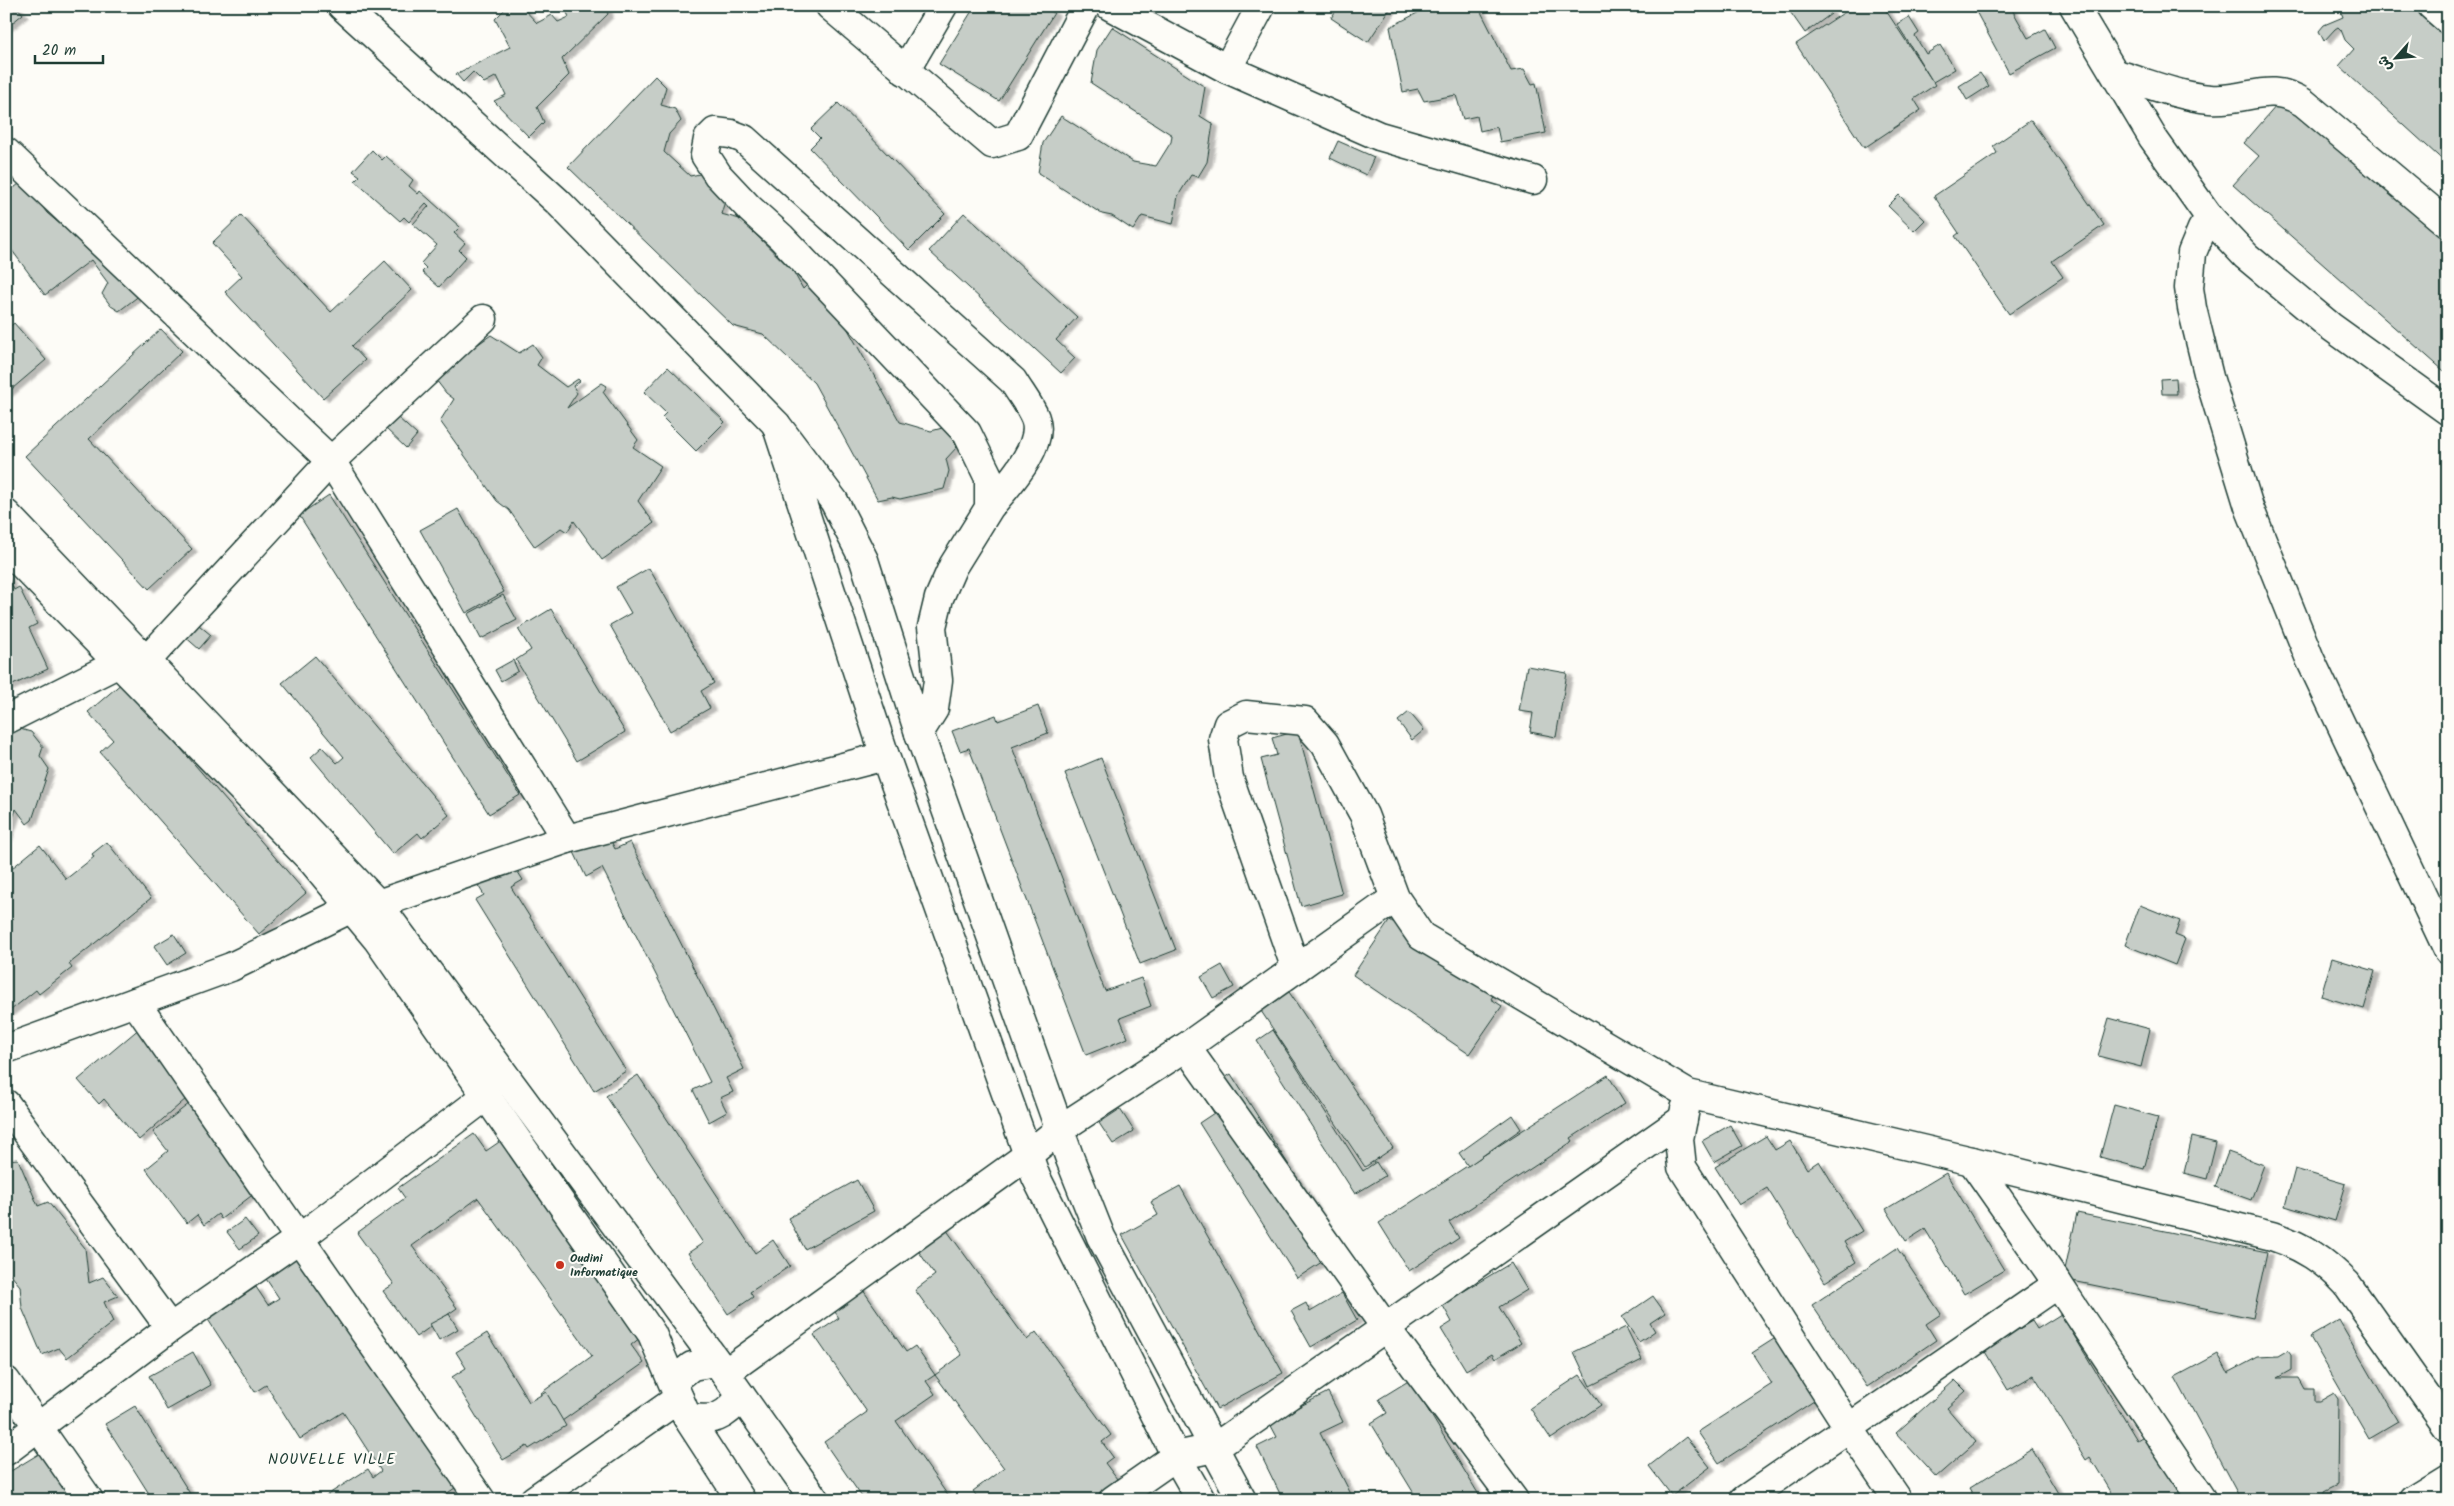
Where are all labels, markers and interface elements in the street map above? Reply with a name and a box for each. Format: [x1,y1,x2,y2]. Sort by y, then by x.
scale bar [35,32,102,64]
north arrow [2372,32,2422,82]
text: 20 m [42,39,76,63]
text: ش [2372,52,2399,75]
place label: Oudini Informatique [570,1249,638,1282]
marker: Oudini Informatique [554,1259,566,1271]
district label: NOUVELLE VILLE [268,1448,396,1472]

